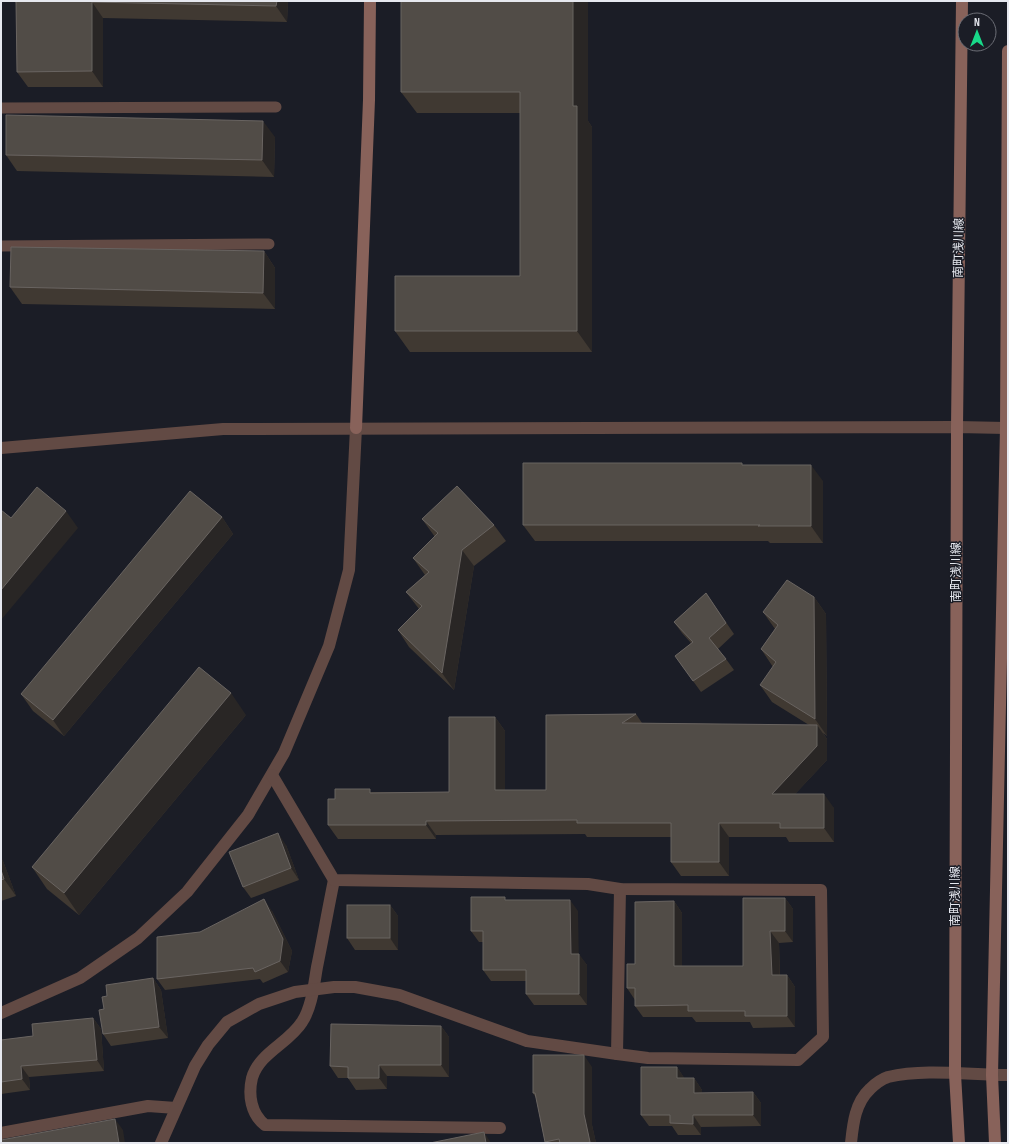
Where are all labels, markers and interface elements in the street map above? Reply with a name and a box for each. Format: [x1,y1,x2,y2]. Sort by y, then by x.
north arrow [957,12,997,52]
text: N [974,16,980,29]
street label: 南町浅川線 [951,218,967,278]
street label: 南町浅川線 [949,542,964,602]
street label: 南町浅川線 [948,866,963,926]

